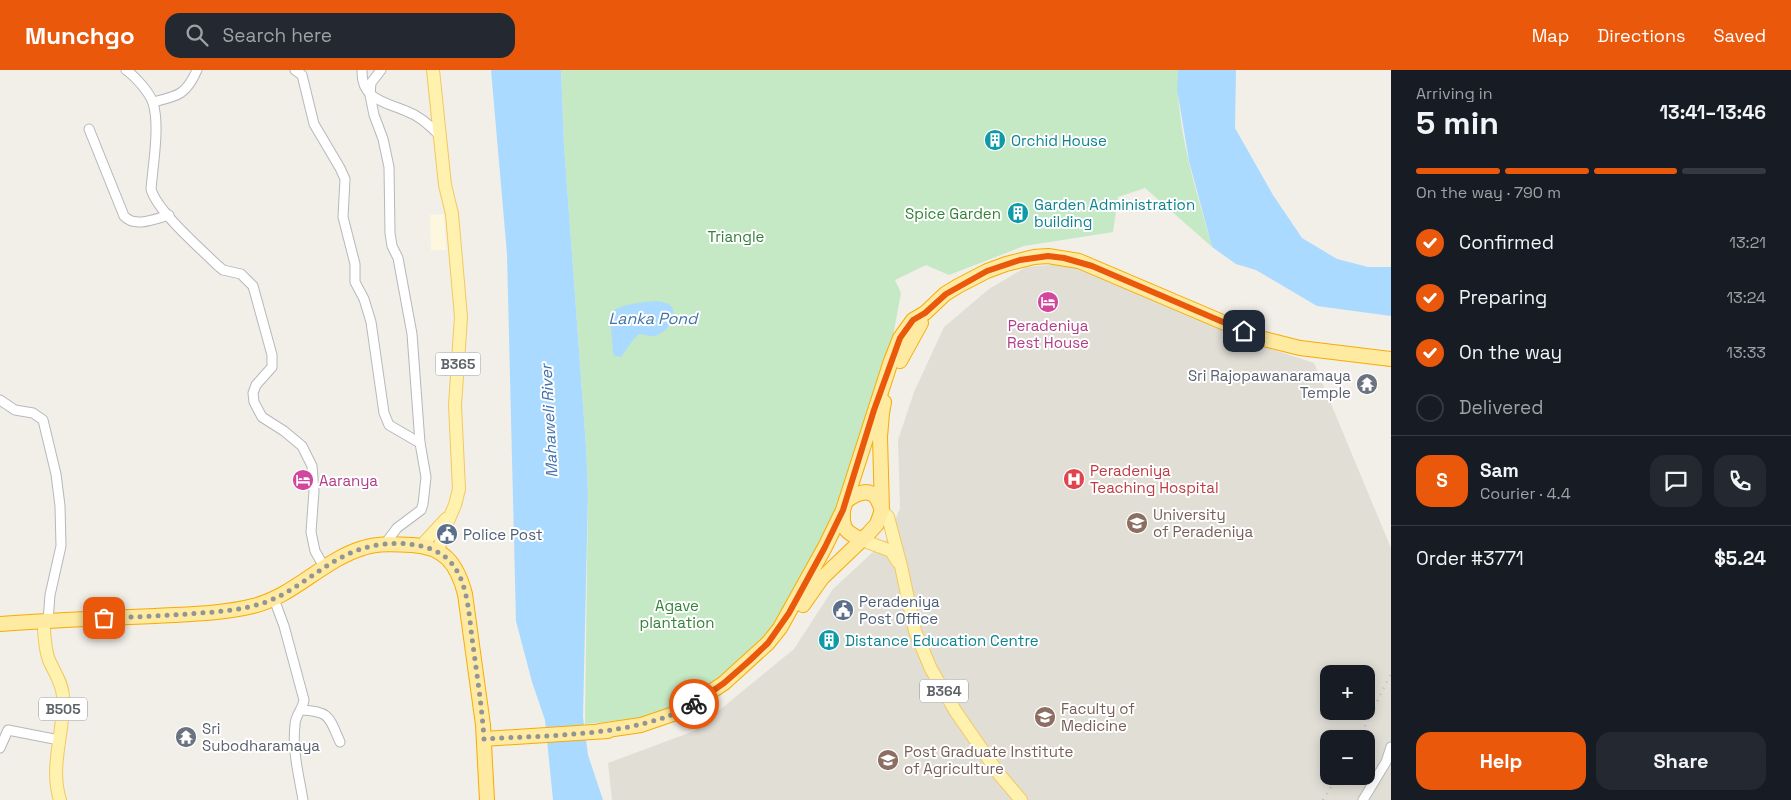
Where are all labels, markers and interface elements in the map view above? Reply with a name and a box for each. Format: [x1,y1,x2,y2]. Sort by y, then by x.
search box [165,13,515,58]
text: Munchgo [25,20,135,51]
icon: search [183,21,211,49]
text: Search here [223,23,332,48]
text: Map [1532,24,1569,47]
text: Directions [1597,24,1686,47]
text: Saved [1714,24,1766,47]
text: Arriving in [1416,83,1493,104]
text: 13:41–13:46 [1660,100,1766,125]
text: 5 min [1416,103,1499,143]
building icon: Orchid House [983,128,1007,152]
place label: Orchid House [1011,131,1107,150]
text: On the way · 790 m [1416,182,1561,203]
place label: Garden Administration building [1034,195,1195,231]
building icon: Garden Administration building [1006,201,1030,225]
park label: Spice Garden [905,204,1001,223]
park label: Triangle [707,227,765,246]
icon: check [1416,229,1444,257]
text: Confirmed [1459,230,1554,255]
text: 13:21 [1729,232,1766,253]
icon: check [1416,284,1444,312]
text: Preparing [1459,285,1547,310]
text: 13:24 [1726,287,1766,308]
hotel icon: Peradeniya Rest House [1036,290,1060,314]
water label: Lanka Pond [609,308,699,329]
pin [1223,310,1265,352]
place label: Peradeniya Rest House [1007,316,1089,352]
icon: home [1230,317,1258,345]
icon: check [1416,339,1444,367]
text: On the way [1459,340,1562,365]
text: 13:33 [1726,342,1766,363]
road number: B365 [436,352,480,376]
water label: Mahaweli River [535,362,562,478]
place label: Sri Rajopawanaramaya Temple [1188,366,1351,402]
temple icon: Sri Rajopawanaramaya Temple [1355,372,1379,396]
text: Delivered [1459,395,1544,420]
button: chat [1650,455,1702,507]
button: phone [1714,455,1766,507]
text: Sam [1480,458,1519,483]
place label: Peradeniya Teaching Hospital [1090,461,1219,497]
hospital icon: Peradeniya Teaching Hospital [1062,467,1086,491]
hotel icon: Aaranya [291,468,315,492]
text: S [1436,468,1448,493]
place label: Aaranya [319,471,378,490]
text: Courier · 4.4 [1480,483,1571,504]
place label: University of Peradeniya [1153,505,1254,541]
school or university icon: University of Peradeniya [1125,511,1149,535]
public building icon: Police Post [435,522,459,546]
place label: Police Post [463,525,543,544]
text: Order #3771 [1416,546,1524,571]
text: $5.24 [1714,546,1766,571]
place label: Peradeniya Post Office [859,592,940,628]
park label: Agave plantation [640,596,715,632]
pin [83,597,125,639]
public building icon: Peradeniya Post Office [831,598,855,622]
icon: bag [90,604,118,632]
building icon: Distance Education Centre [817,628,841,652]
place label: Distance Education Centre [845,631,1039,650]
map controls [1320,665,1375,785]
button: + [1320,665,1375,720]
courier [669,679,719,729]
road number: B364 [920,680,968,702]
icon: bike [680,690,708,718]
road number: B505 [39,698,87,720]
place label: Faculty of Medicine [1061,699,1135,735]
school or university icon: Faculty of Medicine [1033,705,1057,729]
place label: Sri Subodharamaya [202,719,320,755]
temple icon: Sri Subodharamaya [174,725,198,749]
button: − [1320,730,1375,785]
button: Help [1416,732,1586,790]
button: Share [1596,732,1766,790]
place label: Post Graduate Institute of Agriculture [904,742,1073,778]
school or university icon: Post Graduate Institute of Agriculture [876,748,900,772]

